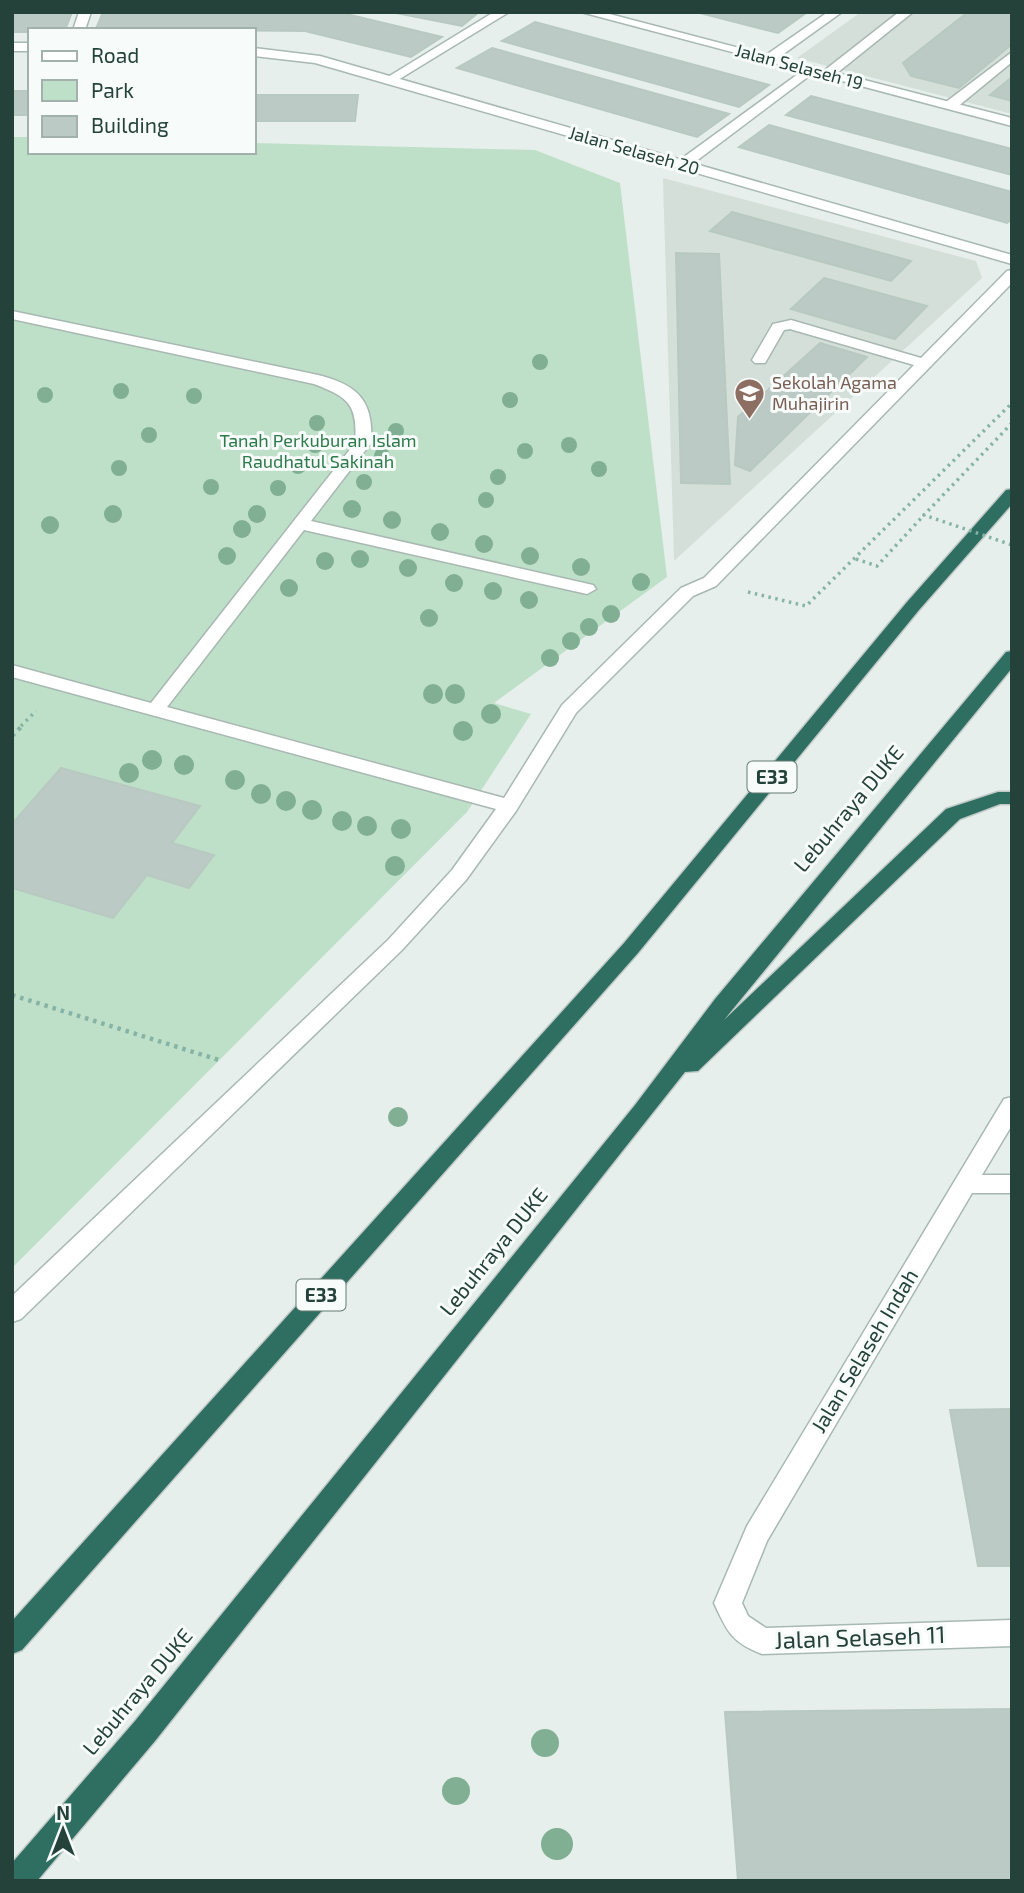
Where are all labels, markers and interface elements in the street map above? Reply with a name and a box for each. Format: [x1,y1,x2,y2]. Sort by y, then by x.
legend [28,28,256,154]
street label: Jalan Selaseh 19 [733,38,866,94]
text: Road [91,42,139,67]
text: Park [91,77,134,102]
text: Building [91,112,169,137]
street label: Jalan Selaseh 20 [566,121,702,179]
place label: Sekolah Agama Muhajirin [772,371,897,414]
school or university icon: Sekolah Agama Muhajirin [732,376,766,420]
park label: Tanah Perkuburan Islam Raudhatul Sakinah [219,429,417,472]
street label: Lebuhraya DUKE [788,740,908,876]
road number: E33 [748,762,796,792]
street label: Lebuhraya DUKE [434,1182,552,1320]
street label: Jalan Selaseh Indah [805,1264,922,1437]
road number: E33 [296,1280,346,1310]
street label: Jalan Selaseh 11 [774,1619,946,1654]
street label: Lebuhraya DUKE [77,1623,197,1759]
north arrow [28,1795,98,1865]
text: N [56,1801,70,1824]

